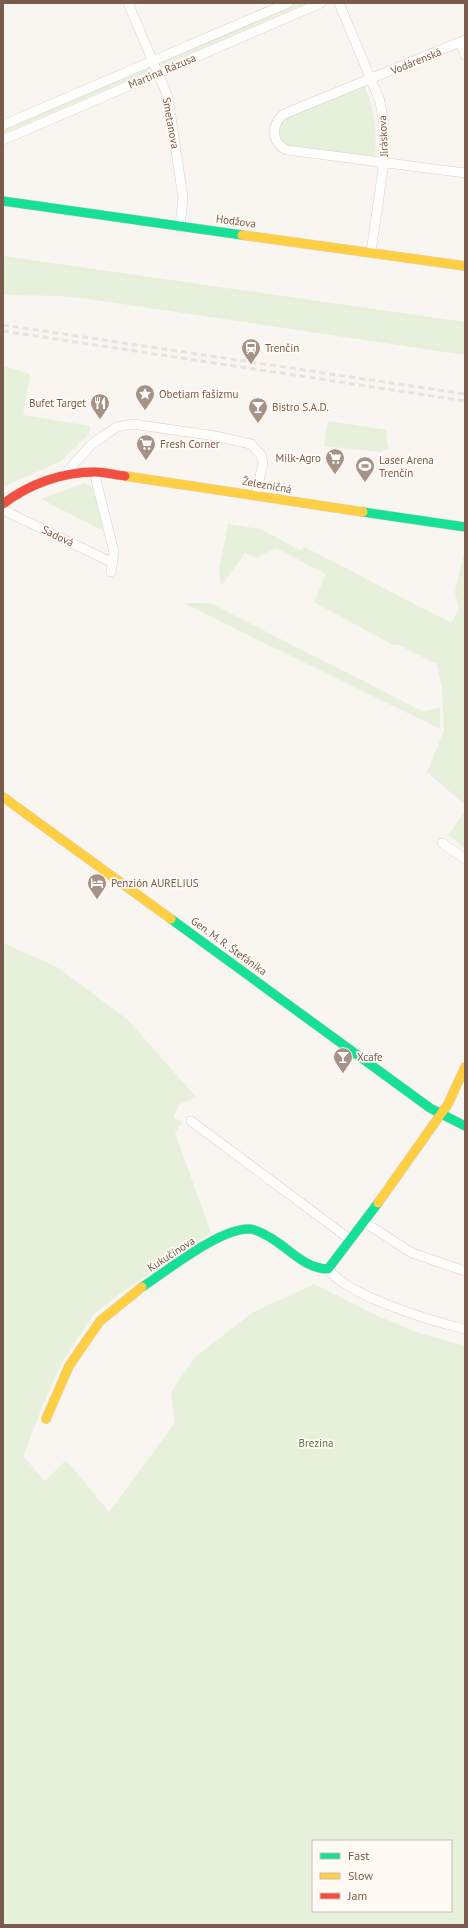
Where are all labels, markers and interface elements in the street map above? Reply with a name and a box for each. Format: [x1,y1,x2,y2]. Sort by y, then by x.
street label: Vodárenská [388,44,443,78]
street label: Martina Rázusa [126,50,198,92]
street label: Smetanova [160,96,182,150]
street label: Jiráskova [375,115,391,158]
street label: Hodžova [215,211,257,231]
station icon: Trenčín [240,337,262,365]
place label: Trenčín [265,341,299,355]
place icon: Obetiam fašizmu [134,383,156,411]
place label: Obetiam fašizmu [159,387,238,401]
restaurant icon: Bufet Target [89,392,111,420]
place label: Bufet Target [29,396,86,410]
bar icon: Bistro S.A.D. [247,396,269,424]
place label: Bistro S.A.D. [272,400,329,414]
supermarket icon: Fresh Corner [135,433,157,461]
place label: Fresh Corner [160,437,220,451]
supermarket icon: Milk-Agro [324,447,346,475]
place label: Milk-Agro [276,451,321,465]
place label: Laser Arena Trenčín [379,453,434,480]
sports icon: Laser Arena Trenčín [354,455,376,483]
street label: Železničná [241,474,293,496]
street label: Sadová [40,522,76,550]
hotel icon: Penzión AURELIUS [86,872,108,900]
place label: Penzión AURELIUS [111,876,199,890]
street label: Gen. M. R. Štefánika [188,914,270,978]
bar icon: Xcafe [332,1046,354,1074]
place label: Xcafe [357,1050,383,1064]
street label: Kukučínova [145,1233,197,1275]
park label: Brezina [299,1436,333,1450]
legend [312,1840,452,1912]
text: Fast [348,1848,369,1863]
text: Slow [348,1868,373,1883]
text: Jam [347,1888,367,1903]

